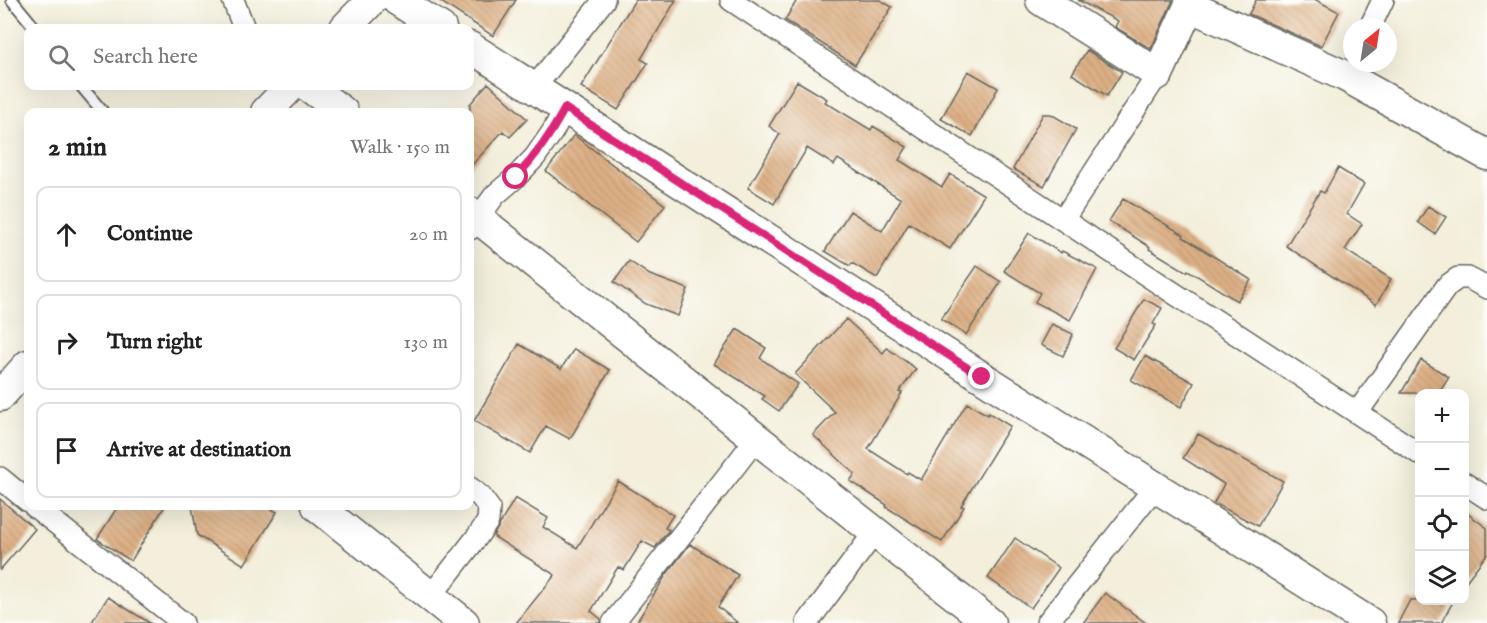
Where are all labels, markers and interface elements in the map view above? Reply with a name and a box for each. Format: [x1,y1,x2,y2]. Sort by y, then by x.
north arrow [1343,18,1397,72]
search box [24,24,474,90]
icon: search [45,41,78,74]
text: Search here [93,43,198,71]
text: 2 min [48,131,107,164]
text: Walk · 150 m [350,135,450,160]
route start [502,163,528,189]
icon: ahead [50,218,83,251]
text: Continue [107,220,193,248]
text: 20 m [409,222,448,247]
icon: right [50,326,83,359]
text: Turn right [107,328,202,356]
text: 130 m [403,330,448,355]
route end [968,363,994,389]
map controls [1415,389,1469,605]
button: + [1415,389,1469,443]
icon: arrive [50,434,83,467]
text: Arrive at destination [107,436,291,464]
button: − [1415,443,1469,497]
button: locate [1415,497,1469,551]
button: layers [1415,551,1469,605]

